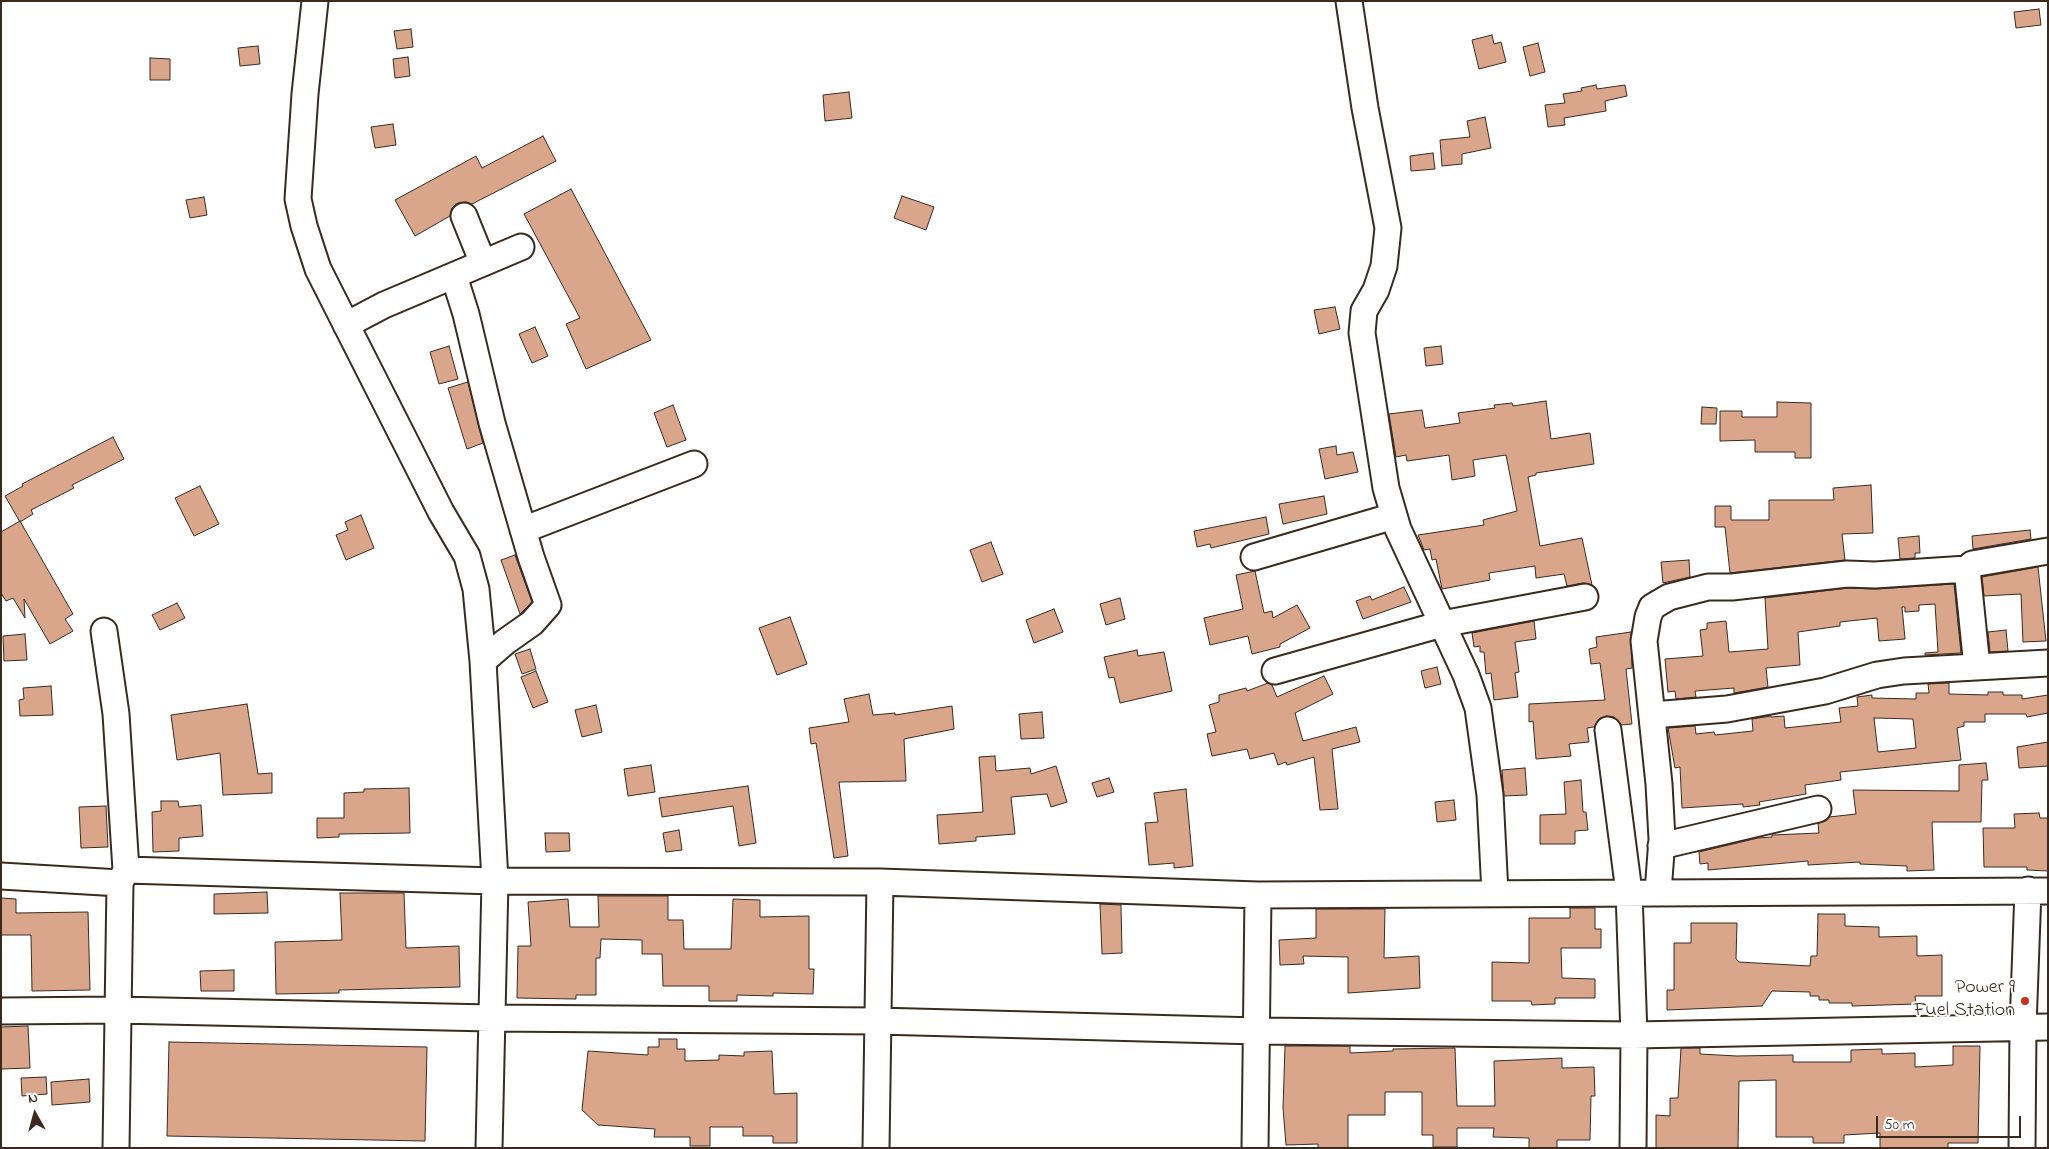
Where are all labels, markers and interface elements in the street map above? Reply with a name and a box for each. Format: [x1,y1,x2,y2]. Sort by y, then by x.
place label: Power 9 Fuel Station [1914,977,2015,1024]
marker: Power 9 Fuel Station [2019,995,2031,1007]
text: N [27,1088,39,1110]
north arrow [10,1089,60,1139]
scale bar [1879,1106,2024,1138]
text: 50 m [1884,1114,1914,1136]

